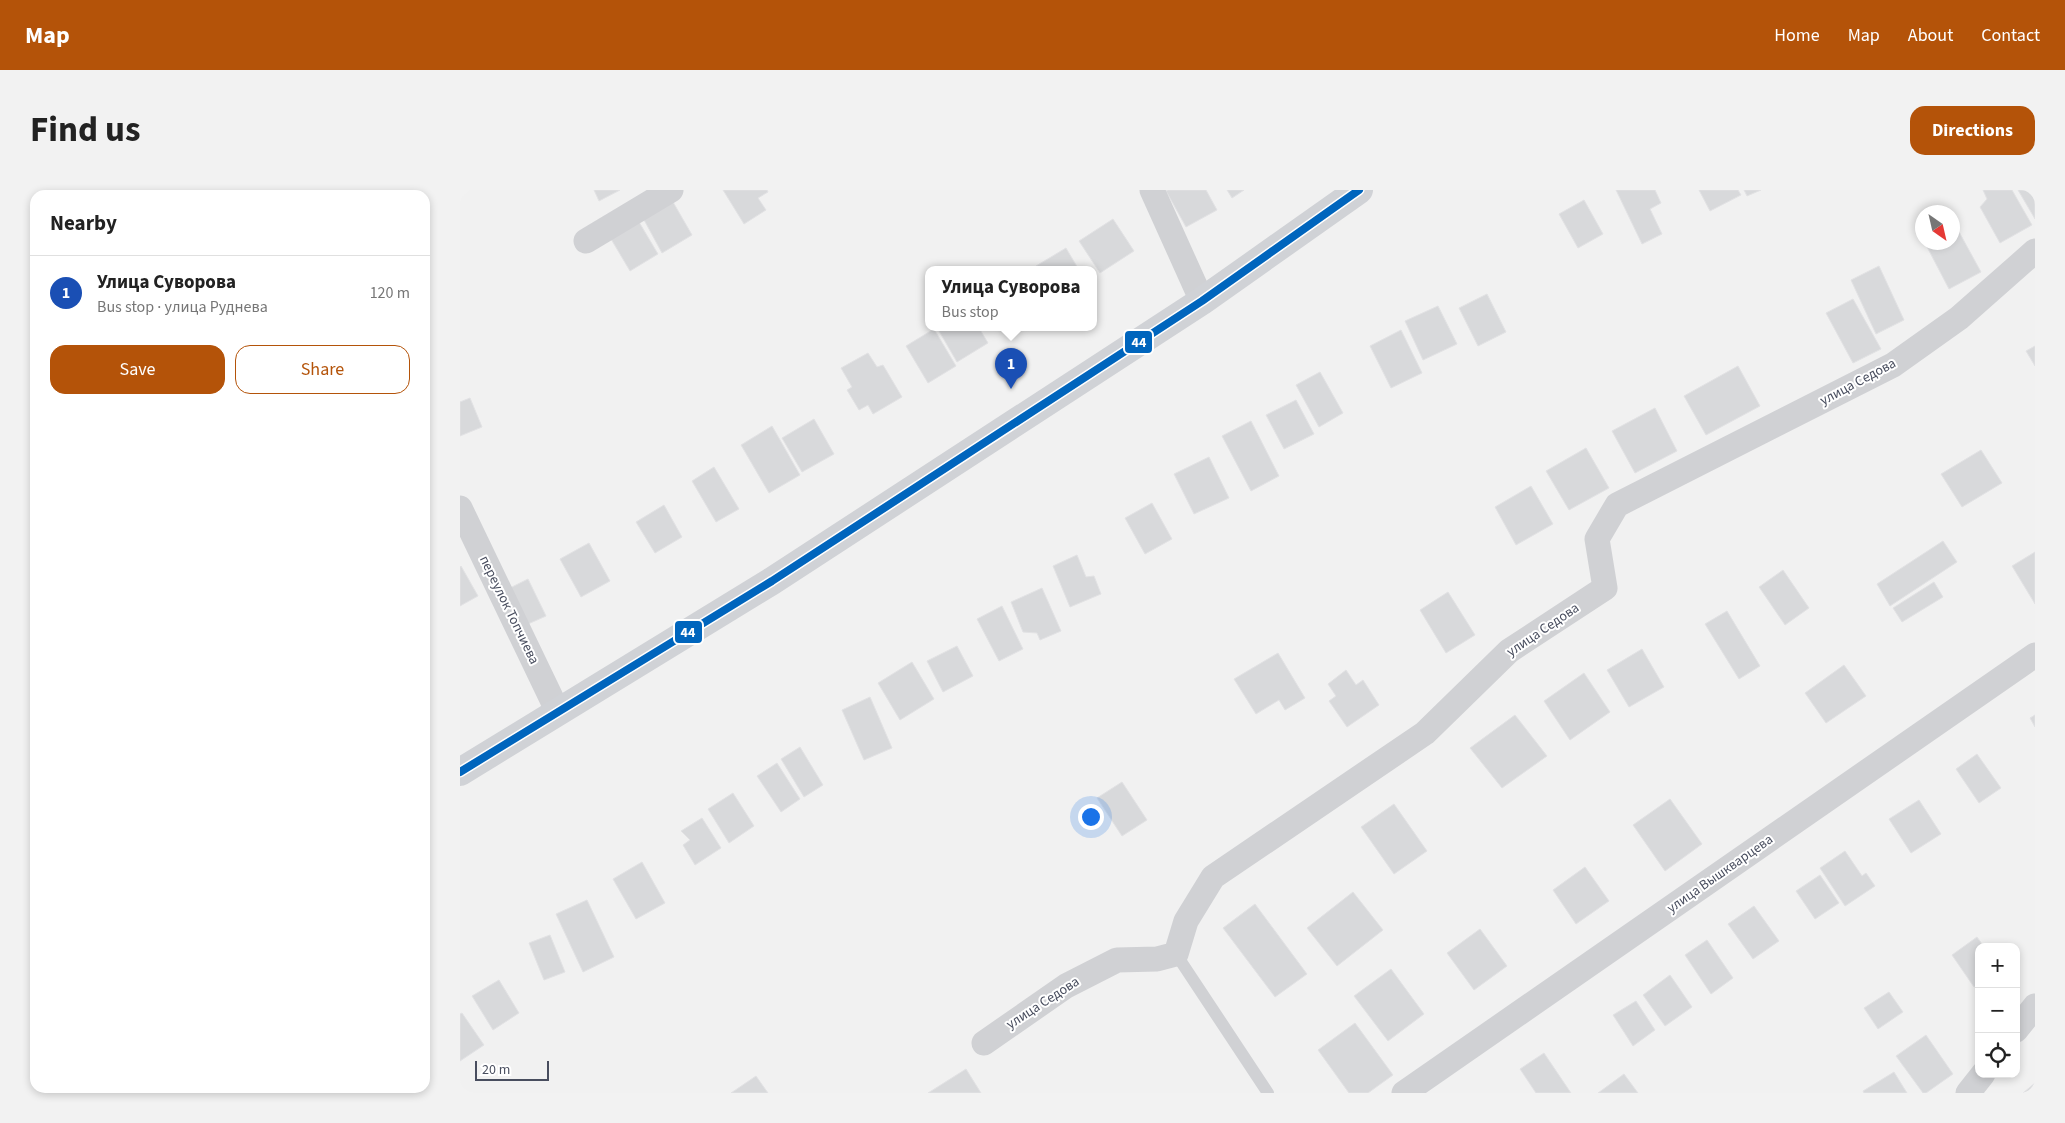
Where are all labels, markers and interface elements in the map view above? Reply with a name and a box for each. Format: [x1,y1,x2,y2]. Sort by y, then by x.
text: Map [25,18,70,53]
text: Home [1774,23,1820,48]
text: Map [1848,23,1880,48]
text: About [1908,23,1953,48]
text: Contact [1981,23,2040,48]
text: Find us [30,105,140,155]
button: Directions [1910,106,2035,155]
north arrow [1915,205,1960,250]
text: Nearby [50,208,117,238]
popup [925,266,1097,331]
text: Улица Суворова [97,269,236,296]
text: Улица Суворова [942,274,1080,301]
text: 1 [62,282,70,304]
text: 120 m [370,282,410,304]
text: Bus stop · улица Руднева [97,296,268,318]
text: Bus stop [942,301,999,323]
line badge: 44 [1124,330,1153,354]
text: 44 [1132,333,1147,353]
button: Save [50,345,225,394]
button: Share [235,345,410,394]
pin: 1 [995,348,1027,389]
street label: улица Седова [1816,354,1900,410]
street label: переулок Топчиева [474,552,544,668]
street label: улица Седова [1503,598,1583,662]
line badge: 44 [674,620,703,644]
text: 44 [681,623,696,643]
your location [1078,804,1104,830]
street label: улица Вышкварцева [1663,830,1777,918]
map controls [1975,943,2020,1078]
button: + [1975,943,2020,988]
street label: улица Седова [1002,972,1084,1034]
button: − [1975,988,2020,1033]
button: locate [1975,1033,2020,1078]
scale bar [475,1058,549,1081]
text: 20 m [482,1060,510,1080]

